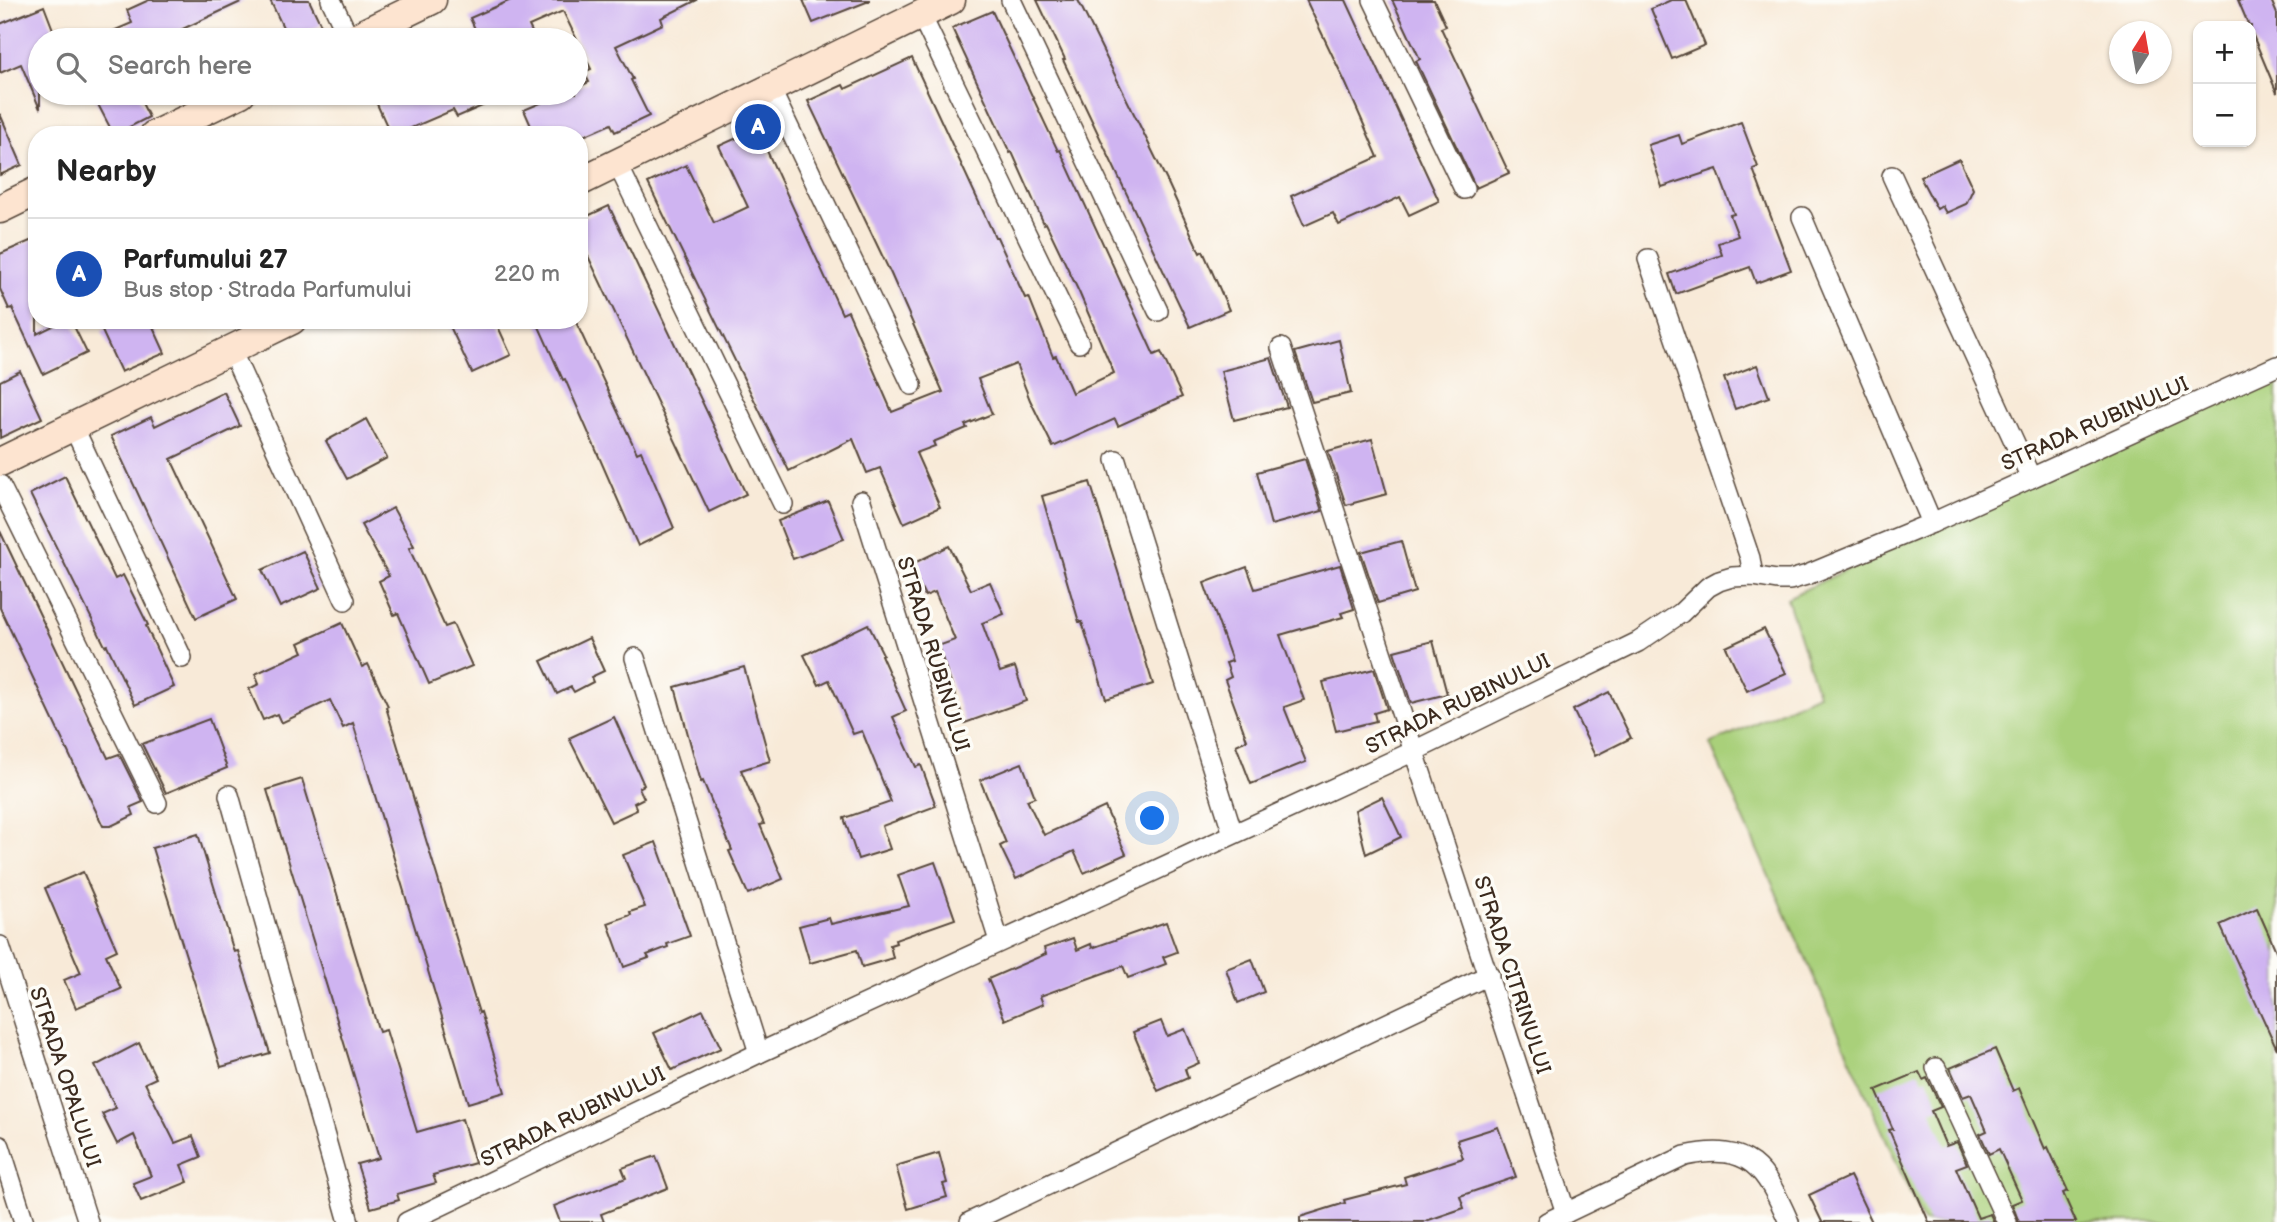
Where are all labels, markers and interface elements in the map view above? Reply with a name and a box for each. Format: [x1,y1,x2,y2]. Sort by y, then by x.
north arrow [2109,21,2172,84]
map controls [2193,21,2256,147]
button: + [2193,21,2256,84]
search box [28,28,588,105]
icon: search [52,48,90,86]
text: Search here [108,51,252,82]
button: − [2193,84,2256,147]
pin: A [735,101,781,153]
text: Nearby [56,154,156,190]
text: Parfumului 27 [123,245,288,276]
text: A [72,260,86,288]
text: 220 m [494,260,560,288]
text: Bus stop · Strada Parfumului [123,276,412,304]
street label: STRADA RUBINULUI [1998,371,2192,477]
street label: STRADA RUBINULUI [891,554,975,754]
street label: STRADA RUBINULUI [1362,648,1554,760]
your location [1135,801,1169,835]
street label: STRADA CITRINULUI [1468,873,1556,1077]
street label: STRADA OPALULUI [24,984,106,1170]
street label: STRADA RUBINULUI [477,1061,669,1173]

